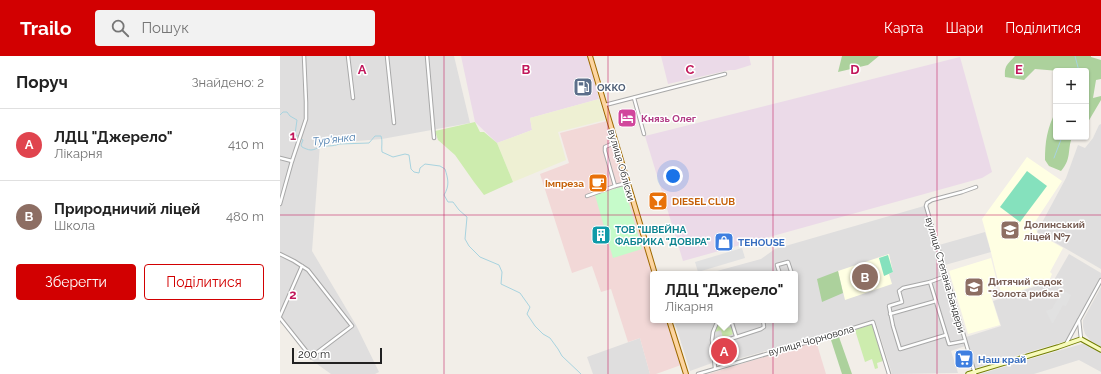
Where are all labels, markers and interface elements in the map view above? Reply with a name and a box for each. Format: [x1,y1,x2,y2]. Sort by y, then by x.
search box [95,10,375,46]
text: Trailo [20,17,71,39]
icon: search [109,17,131,39]
text: Пошук [141,19,189,37]
text: Карта [884,20,923,36]
text: Шари [945,20,983,36]
text: Поділитися [1005,20,1081,36]
text: A [358,62,367,77]
text: B [522,62,531,77]
text: C [686,62,695,77]
text: D [850,62,860,77]
text: E [1015,62,1023,77]
map controls [1053,68,1089,140]
button: + [1053,68,1089,104]
text: Поруч [16,72,68,92]
text: Знайдено: 2 [192,75,264,90]
fuel station icon: ОККО [572,76,594,98]
place label: ОККО [597,82,626,93]
button: − [1053,104,1089,140]
hotel icon: Князь Олег [616,107,638,129]
place label: Князь Олег [641,113,697,124]
text: ЛДЦ "Джерело" [54,128,173,146]
text: 1 [290,128,297,143]
street label: вулиця Обліски [606,128,637,202]
water label: Тур'янка [312,130,357,149]
text: A [25,137,33,152]
text: 410 m [228,137,264,152]
text: Лікарня [54,146,102,161]
your location [663,166,683,186]
cafe icon: Імпреза [587,172,609,194]
place label: Імпреза [545,178,584,189]
bar icon: DIESEL CLUB [647,190,669,212]
place label: DIESEL CLUB [672,196,735,207]
text: Природничий ліцей [54,200,200,218]
text: B [25,209,33,224]
text: 480 m [226,209,264,224]
street label: вулиця Степана Бандери [924,216,967,334]
text: Школа [54,218,95,233]
school or university icon: Долинський ліцей №7 [999,219,1021,241]
place label: Долинський ліцей №7 [1024,219,1085,242]
building icon: ТОВ "ШВЕЙНА ФАБРИКА "ДОВІРА" [590,224,612,246]
place label: ТОВ "ШВЕЙНА ФАБРИКА "ДОВІРА" [615,224,710,247]
shop icon: TEHOUSE [713,231,735,253]
place label: TEHOUSE [738,237,785,248]
pin: B [852,262,878,292]
button: Зберегти [16,264,136,300]
button: Поділитися [144,264,264,300]
popup [650,271,798,323]
school or university icon: Дитячий садок "Золота рибка" [963,276,985,298]
place label: Дитячий садок "Золота рибка" [988,276,1063,299]
text: ЛДЦ "Джерело" [665,281,783,299]
text: 2 [289,287,297,302]
text: Лікарня [665,299,713,314]
street label: вулиця Чорновола [767,323,855,358]
pin: A [711,336,737,366]
scale bar [292,346,382,365]
text: 200 m [298,348,330,361]
supermarket icon: Наш край [953,348,975,370]
place label: Наш край [978,354,1026,365]

